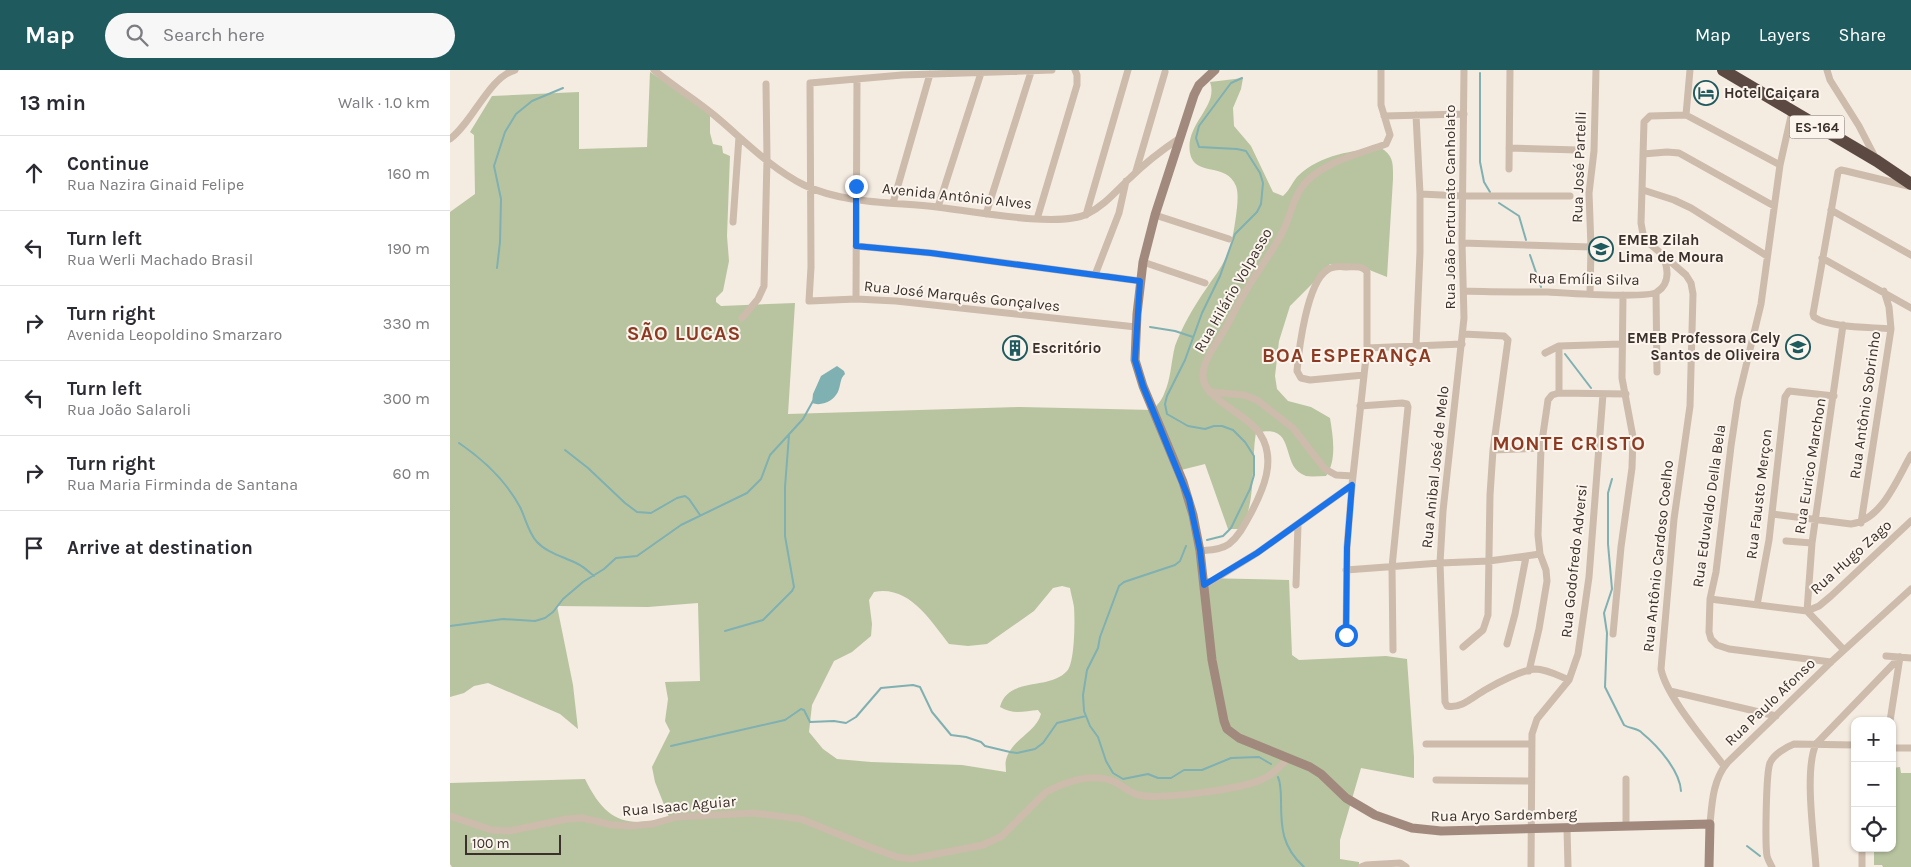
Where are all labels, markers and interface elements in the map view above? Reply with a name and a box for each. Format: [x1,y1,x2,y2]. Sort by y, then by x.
search box [105,13,455,58]
text: Map [25,21,75,49]
icon: search [123,21,151,49]
text: Search here [163,24,265,46]
text: Map [1695,24,1731,46]
text: Layers [1759,24,1811,46]
text: Share [1839,24,1886,46]
hotel icon: Hotel Caiçara [1693,80,1719,106]
place label: Hotel Caiçara [1724,84,1820,102]
text: 13 min [20,91,86,115]
text: Walk · 1.0 km [338,93,430,112]
street label: Rua João Fortunato Canholato [1441,105,1459,309]
street label: Rua José Partelli [1568,111,1590,223]
road number: ES-164 [1790,116,1844,138]
text: Continue [67,153,149,175]
icon: ahead [20,159,48,187]
text: 160 m [387,164,430,183]
text: Rua Nazira Ginaid Felipe [67,175,244,194]
route end [845,175,868,198]
street label: Avenida Antônio Alves [881,179,1033,213]
street label: Rua Hilário Volpasso [1190,225,1276,355]
text: Turn left [67,228,142,250]
place label: EMEB Zilah Lima de Moura [1618,231,1724,266]
icon: left [20,234,48,262]
school or university icon: EMEB Zilah Lima de Moura [1588,236,1614,262]
text: 190 m [387,239,430,258]
text: Rua Werli Machado Brasil [67,250,253,269]
street label: Rua Emília Silva [1528,269,1640,289]
street label: Rua José Marquês Gonçalves [863,277,1061,315]
text: Turn right [67,303,156,325]
icon: right [20,309,48,337]
text: 330 m [383,314,430,333]
district label: SÃO LUCAS [627,322,741,345]
text: Avenida Leopoldino Smarzaro [67,325,282,344]
place label: EMEB Professora Cely Santos de Oliveira [1627,329,1780,364]
street label: Rua Antônio Sobrinho [1846,330,1884,480]
school or university icon: EMEB Professora Cely Santos de Oliveira [1785,334,1811,360]
building icon: Escritório [1002,335,1028,361]
place label: Escritório [1032,339,1101,357]
district label: BOA ESPERANÇA [1262,344,1432,367]
text: Turn left [67,378,142,400]
icon: left [20,384,48,412]
street label: Rua Anibal José de Melo [1418,385,1452,549]
text: 300 m [383,389,430,408]
street label: Rua Eurico Marchon [1790,397,1830,535]
text: Rua João Salaroli [67,400,191,419]
street label: Rua Eduvaldo Della Bela [1689,423,1729,589]
street label: Rua Fausto Merçon [1742,428,1776,560]
district label: MONTE CRISTO [1492,432,1646,455]
text: Turn right [67,453,156,475]
icon: right [20,459,48,487]
street label: Rua Antônio Cardoso Coelho [1639,459,1677,653]
text: 60 m [393,464,430,483]
text: Rua Maria Firminda de Santana [67,475,298,494]
street label: Rua Godofredo Adversi [1557,483,1591,639]
street label: Rua Hugo Zago [1807,516,1895,598]
icon: arrive [20,534,48,562]
text: Arrive at destination [67,537,253,559]
route start [1335,624,1358,647]
street label: Rua Paulo Afonso [1721,654,1819,750]
map controls [1851,717,1896,852]
button: + [1851,717,1896,762]
button: − [1851,762,1896,807]
street label: Rua Isaac Aguiar [621,792,737,820]
street label: Rua Aryo Sardemberg [1431,805,1578,825]
button: locate [1851,807,1896,852]
scale bar [465,832,561,855]
text: 100 m [472,835,510,852]

